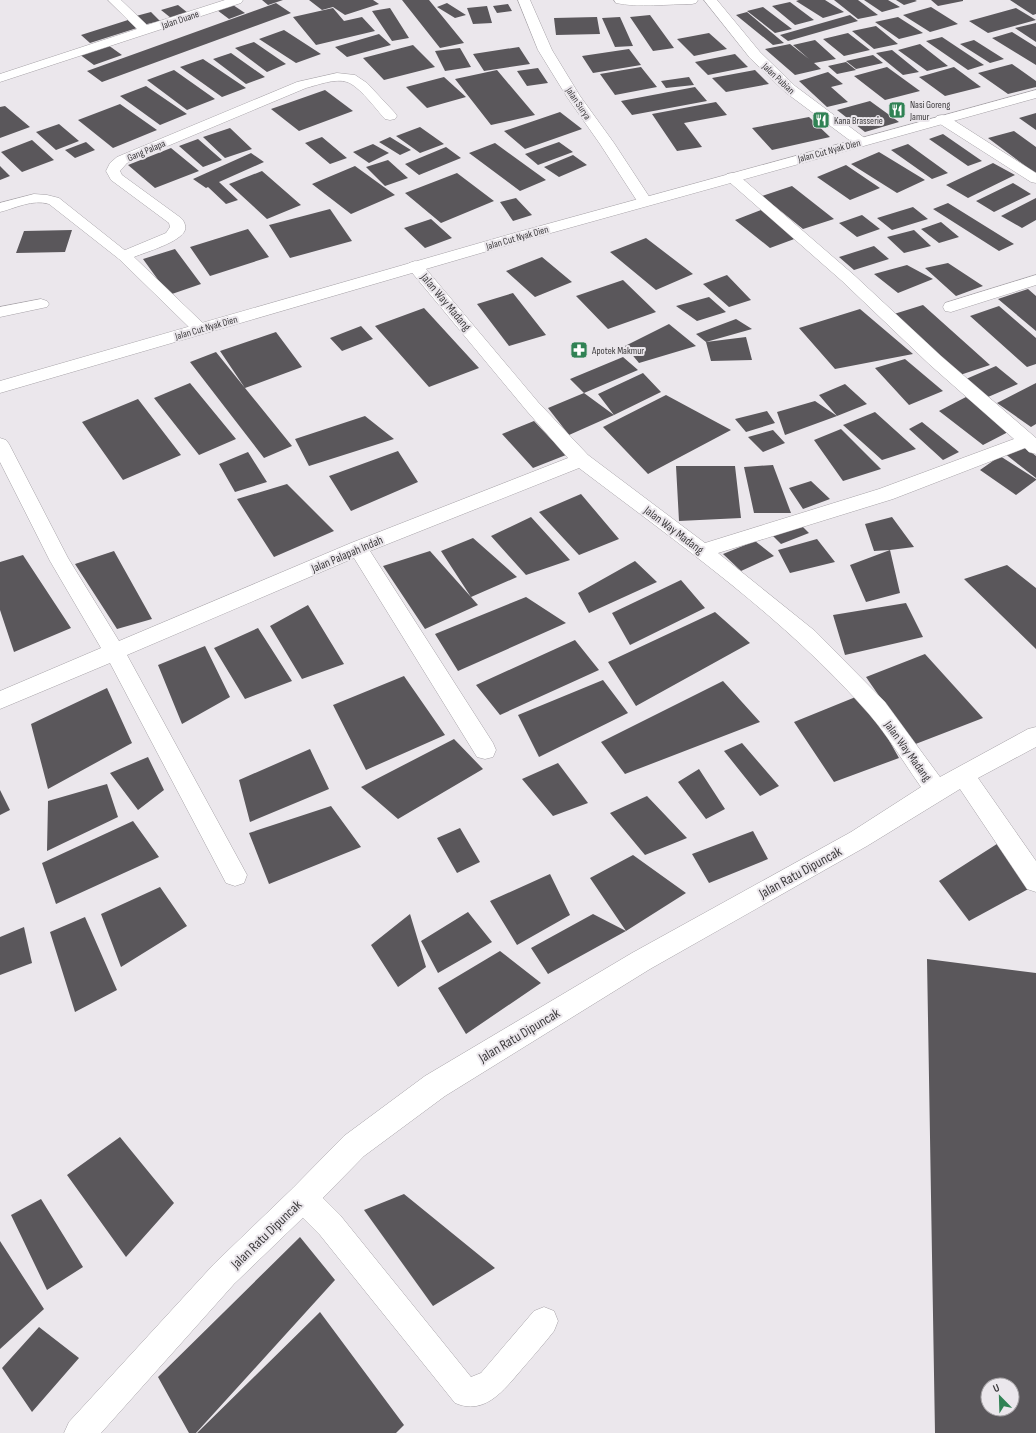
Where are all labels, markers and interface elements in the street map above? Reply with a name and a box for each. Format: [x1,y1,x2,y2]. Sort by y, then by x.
street label: Jalan Duane [159,8,201,32]
street label: Jalan Pubian [759,60,797,97]
street label: Jalan Surya [562,84,593,122]
place label: Nasi Goreng Jamur [909,99,950,123]
restaurant icon: Nasi Goreng Jamur [887,100,907,120]
restaurant icon: Kana Brasserie [811,110,831,130]
place label: Kana Brasserie [834,115,883,127]
street label: Gang Palapa [126,137,167,164]
street label: Jalan Cut Nyak Dien [796,137,862,165]
street label: Jalan Cut Nyak Dien [484,223,550,253]
street label: Jalan Way Madang [416,270,474,334]
street label: Jalan Cut Nyak Dien [173,313,239,343]
pharmacy icon: Apotek Makmur [569,340,589,360]
place label: Apotek Makmur [591,345,644,357]
street label: Jalan Way Madang [640,502,707,558]
street label: Jalan Palapah Indah [308,533,385,577]
street label: Jalan Way Madang [880,717,935,785]
street label: Jalan Ratu Dipuncak [755,842,845,903]
street label: Jalan Ratu Dipuncak [475,1004,564,1067]
street label: Jalan Ratu Dipuncak [227,1196,306,1273]
north arrow [980,1377,1020,1417]
text: U [991,1381,1002,1395]

